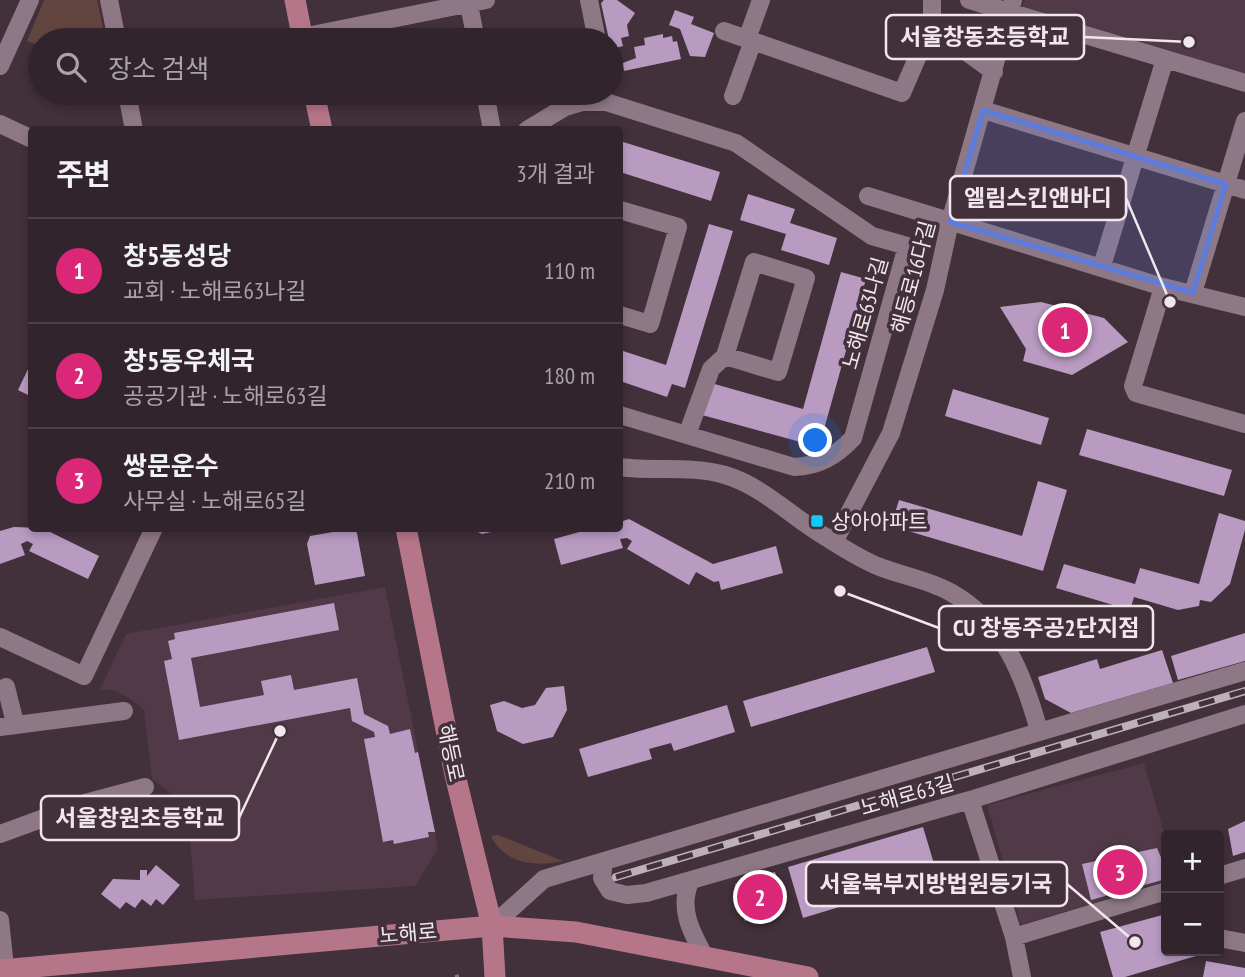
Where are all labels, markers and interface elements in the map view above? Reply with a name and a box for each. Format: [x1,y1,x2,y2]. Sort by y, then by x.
callout: 서울창동초등학교 [886,15,1084,59]
text: 서울창동초등학교 [900,22,1070,51]
search box [28,28,623,105]
icon: search [52,48,90,86]
text: 장소 검색 [108,52,209,85]
text: 주변 [56,154,111,193]
text: 3개 결과 [516,159,595,188]
callout: 엘림스킨앤바디 [950,176,1126,220]
text: 엘림스킨앤바디 [964,183,1112,212]
street label: 해등로16다길 [885,218,941,336]
text: 창5동성당 [123,239,231,272]
street label: 노해로63나길 [836,254,894,372]
text: 1 [74,256,85,285]
text: 110 m [544,256,595,285]
text: 교회 · 노해로63나길 [123,276,306,305]
pin: 1 [1042,304,1088,356]
text: 창5동우체국 [123,344,255,377]
text: 2 [74,361,85,390]
text: 180 m [544,361,595,390]
text: 공공기관 · 노해로63길 [123,381,328,410]
your location [798,423,832,457]
text: 쌍문운수 [123,449,219,482]
text: 3 [74,466,85,495]
text: 210 m [544,466,595,495]
text: 사무실 · 노해로65길 [123,486,306,515]
place label: 상아아파트 [831,508,928,535]
marker: 상아아파트 [809,513,825,529]
callout: CU 창동주공2단지점 [939,606,1153,650]
text: CU 창동주공2단지점 [953,613,1139,642]
street label: 해등로 [432,722,470,784]
street label: 노해로63길 [857,769,957,821]
callout: 서울창원초등학교 [41,796,239,840]
text: 서울창원초등학교 [55,803,225,832]
map controls [1161,830,1224,956]
button: + [1161,830,1224,893]
pin: 3 [1097,846,1143,898]
callout: 서울북부지방법원등기국 [806,862,1067,906]
text: 서울북부지방법원등기국 [820,869,1052,898]
pin: 2 [737,871,783,923]
button: − [1161,893,1224,956]
street label: 노해로 [378,917,438,949]

